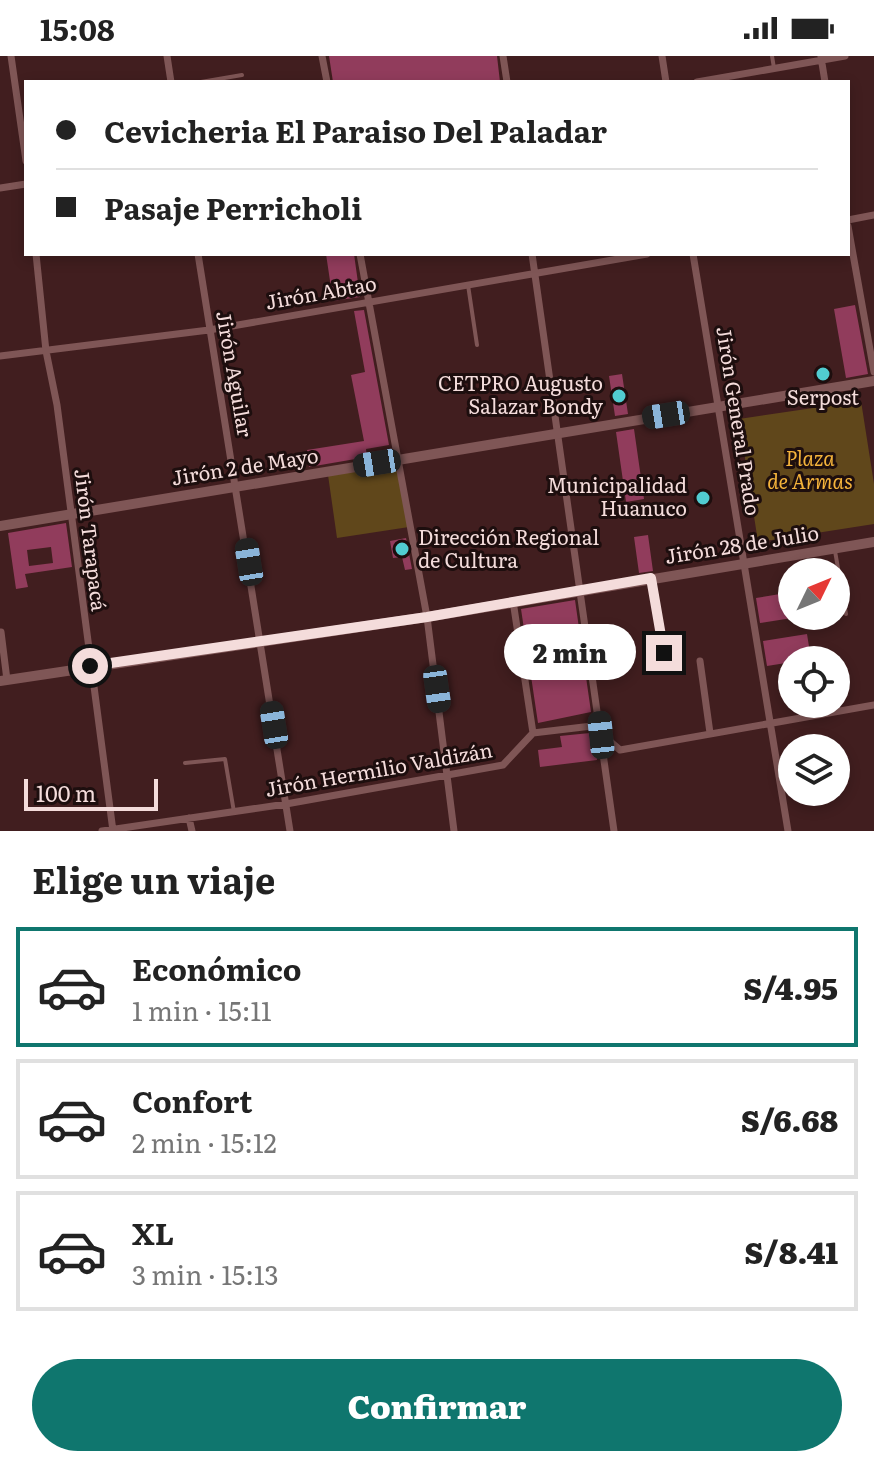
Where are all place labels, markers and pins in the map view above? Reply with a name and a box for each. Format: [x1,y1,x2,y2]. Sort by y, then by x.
marker: Serpost [814,365,832,383]
place label: CETPRO Augusto Salazar Bondy [438,367,603,420]
place label: Serpost [787,381,859,411]
marker: CETPRO Augusto Salazar Bondy [610,387,628,405]
place label: Municipalidad Huanuco [547,469,687,522]
marker: Municipalidad Huanuco [694,489,712,507]
place label: Dirección Regional de Cultura [418,521,600,574]
marker: Dirección Regional de Cultura [393,540,411,558]

